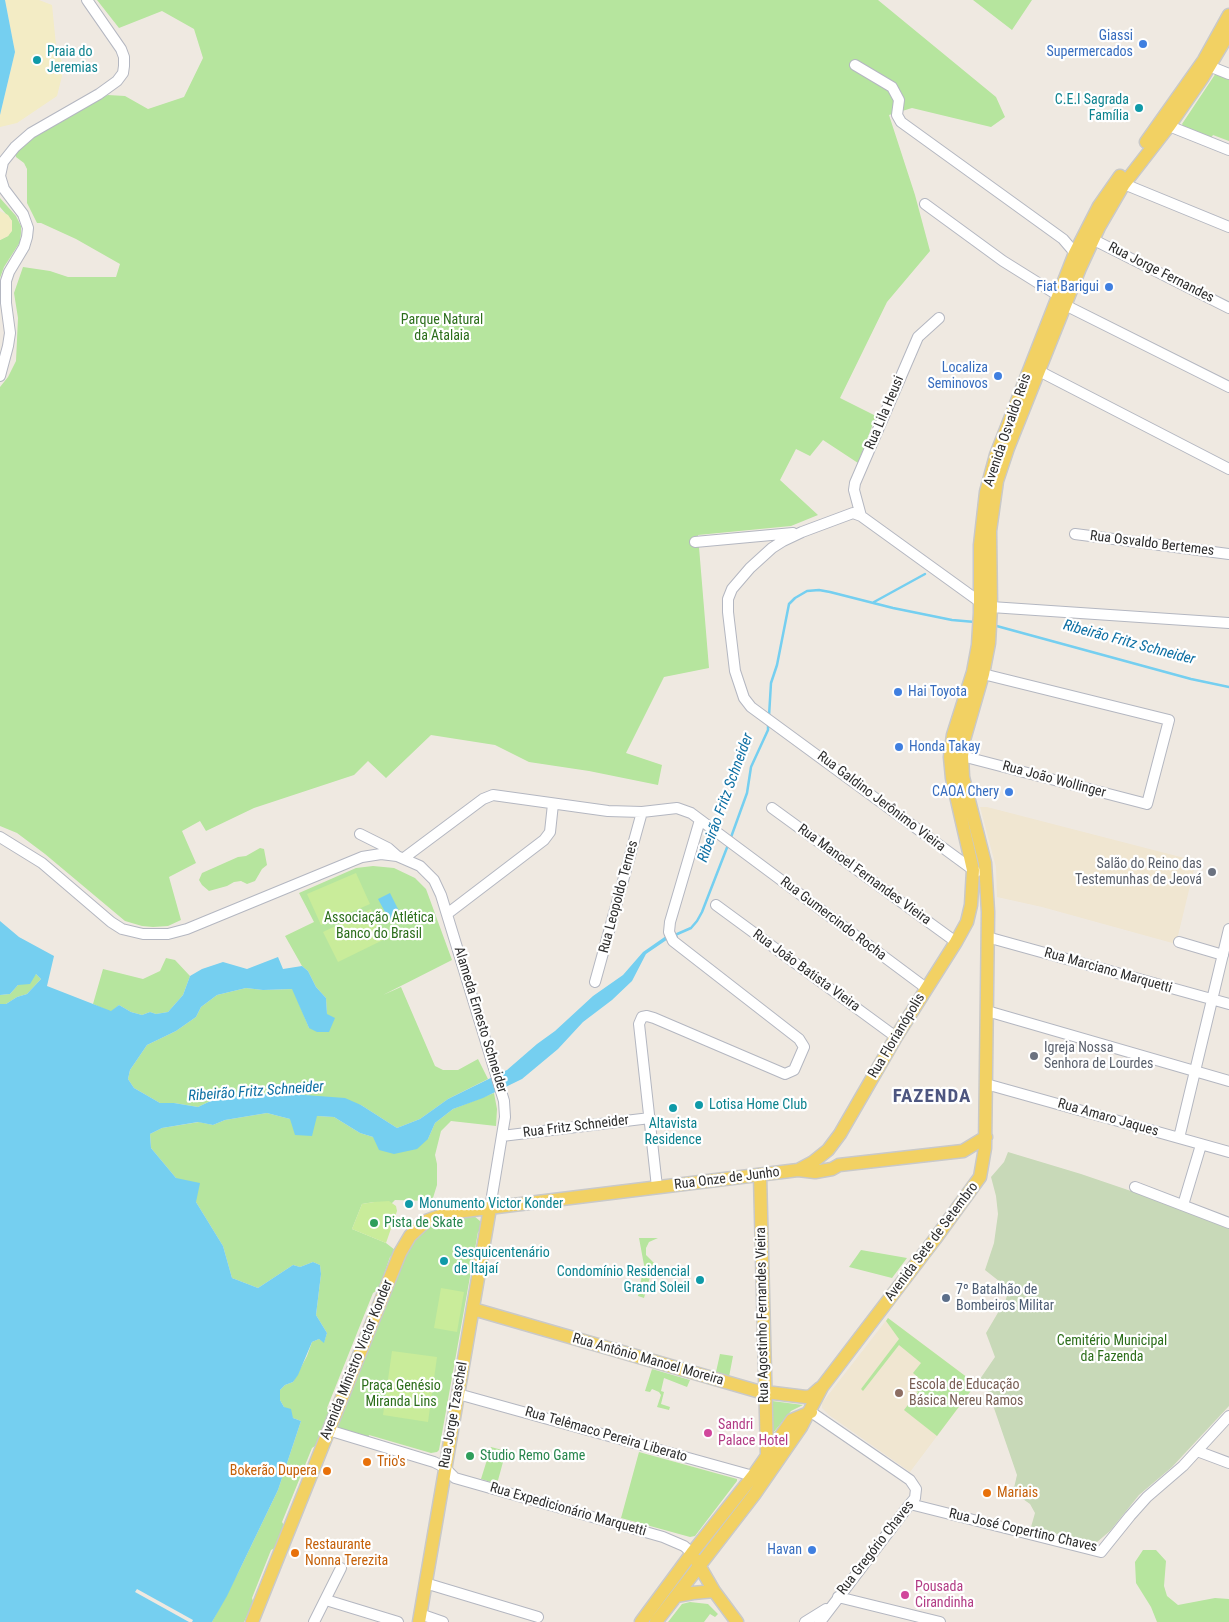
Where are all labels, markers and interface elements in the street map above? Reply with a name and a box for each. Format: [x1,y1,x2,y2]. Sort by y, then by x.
place label: Giassi Supermercados [1046,28,1133,60]
marker: Giassi Supermercados [1137,38,1149,50]
place label: Praia do Jeremias [47,44,98,76]
marker: Praia do Jeremias [31,54,43,66]
place label: C.E.I Sagrada Família [1055,92,1129,124]
marker: C.E.I Sagrada Família [1133,102,1145,114]
street label: Rua Jorge Fernandes [1105,239,1217,307]
place label: Fiat Barigui [1036,279,1099,295]
marker: Fiat Barigui [1103,281,1115,293]
park label: Parque Natural da Atalaia [401,312,483,344]
place label: Localiza Seminovos [927,360,988,392]
marker: Localiza Seminovos [992,370,1004,382]
street label: Avenida Osvaldo Reis [981,371,1035,489]
street label: Rua Lila Heusi [862,373,908,453]
street label: Rua Osvaldo Bertemes [1089,528,1215,560]
water label: Ribeirão Fritz Schneider [1061,617,1197,669]
place label: Hai Toyota [908,684,967,700]
marker: Hai Toyota [892,686,904,698]
water label: Ribeirão Fritz Schneider [694,731,758,865]
place label: Honda Takay [909,739,980,755]
marker: Honda Takay [893,741,905,753]
street label: Rua Galdino Jerônimo Vieira [814,748,948,856]
street label: Rua João Wollinger [1000,758,1108,802]
place label: CAOA Chery [932,784,999,800]
marker: CAOA Chery [1003,786,1015,798]
street label: Rua Manoel Fernandes Vieira [794,821,934,929]
street label: Rua Leopoldo Ternes [596,839,642,955]
place label: Salão do Reino das Testemunhas de Jeová [1075,856,1202,889]
marker: Salão do Reino das Testemunhas de Jeová [1206,866,1218,878]
street label: Rua Gumercindo Rocha [777,874,889,964]
park label: Associação Atlética Banco do Brasil [324,910,434,942]
street label: Rua João Batista Vieira [749,926,863,1016]
street label: Alameda Ernesto Schneider [450,945,510,1095]
street label: Rua Marciano Marquetti [1042,945,1174,997]
street label: Rua Florianópolis [865,991,929,1081]
place label: Igreja Nossa Senhora de Lourdes [1044,1040,1154,1072]
marker: Igreja Nossa Senhora de Lourdes [1028,1050,1040,1062]
water label: Ribeirão Fritz Schneider [188,1078,324,1106]
district label: FAZENDA [892,1086,972,1108]
street label: Rua Amaro Jaques [1056,1096,1160,1140]
place label: Lotisa Home Club [709,1097,807,1113]
marker: Lotisa Home Club [693,1099,705,1111]
marker: Altavista Residence [667,1102,679,1114]
street label: Rua Fritz Schneider [522,1112,630,1142]
place label: Altavista Residence [645,1116,701,1148]
street label: Rua Onze de Junho [673,1164,781,1194]
street label: Avenida Sete de Setembro [882,1179,982,1305]
place label: Monumento Victor Konder [419,1196,563,1212]
marker: Monumento Victor Konder [403,1198,415,1210]
place label: Pista de Skate [384,1215,463,1231]
marker: Pista de Skate [368,1217,380,1229]
street label: Rua Agostinho Fernandes Vieira [753,1227,773,1403]
place label: Sesquicentenário de Itajaí [454,1245,550,1278]
marker: Sesquicentenário de Itajaí [438,1255,450,1267]
place label: Condomínio Residencial Grand Soleil [557,1264,690,1296]
marker: Condomínio Residencial Grand Soleil [694,1274,706,1286]
street label: Avenida Ministro Victor Konder [317,1278,397,1442]
place label: 7º Batalhão de Bombeiros Militar [956,1282,1054,1314]
marker: 7º Batalhão de Bombeiros Militar [940,1292,952,1304]
street label: Rua Antônio Manoel Moreira [570,1330,726,1390]
park label: Cemitério Municipal da Fazenda [1057,1333,1167,1365]
street label: Rua Jorge Tzaschel [436,1360,472,1470]
place label: Escola de Educação Básica Nereu Ramos [909,1377,1023,1410]
park label: Praça Genésio Miranda Lins [361,1378,441,1410]
marker: Escola de Educação Básica Nereu Ramos [893,1387,905,1399]
street label: Rua Telêmaco Pereira Liberato [523,1404,689,1466]
place label: Sandri Palace Hotel [718,1417,788,1450]
marker: Sandri Palace Hotel [702,1427,714,1439]
place label: Studio Remo Game [480,1448,585,1464]
marker: Studio Remo Game [464,1450,476,1462]
place label: Trio's [377,1454,406,1470]
marker: Trio's [361,1456,373,1468]
place label: Bokerão Dupera [230,1463,317,1479]
marker: Bokerão Dupera [321,1465,333,1477]
street label: Rua Expedicionário Marquetti [488,1480,648,1540]
place label: Mariais [997,1485,1038,1501]
marker: Mariais [981,1487,993,1499]
street label: Rua Gregório Chaves [834,1498,918,1598]
street label: Rua José Copertino Chaves [947,1506,1099,1556]
place label: Restaurante Nonna Terezita [305,1537,388,1570]
place label: Havan [767,1542,802,1558]
marker: Havan [806,1544,818,1556]
marker: Restaurante Nonna Terezita [289,1547,301,1559]
place label: Pousada Cirandinha [915,1579,974,1611]
marker: Pousada Cirandinha [899,1589,911,1601]

